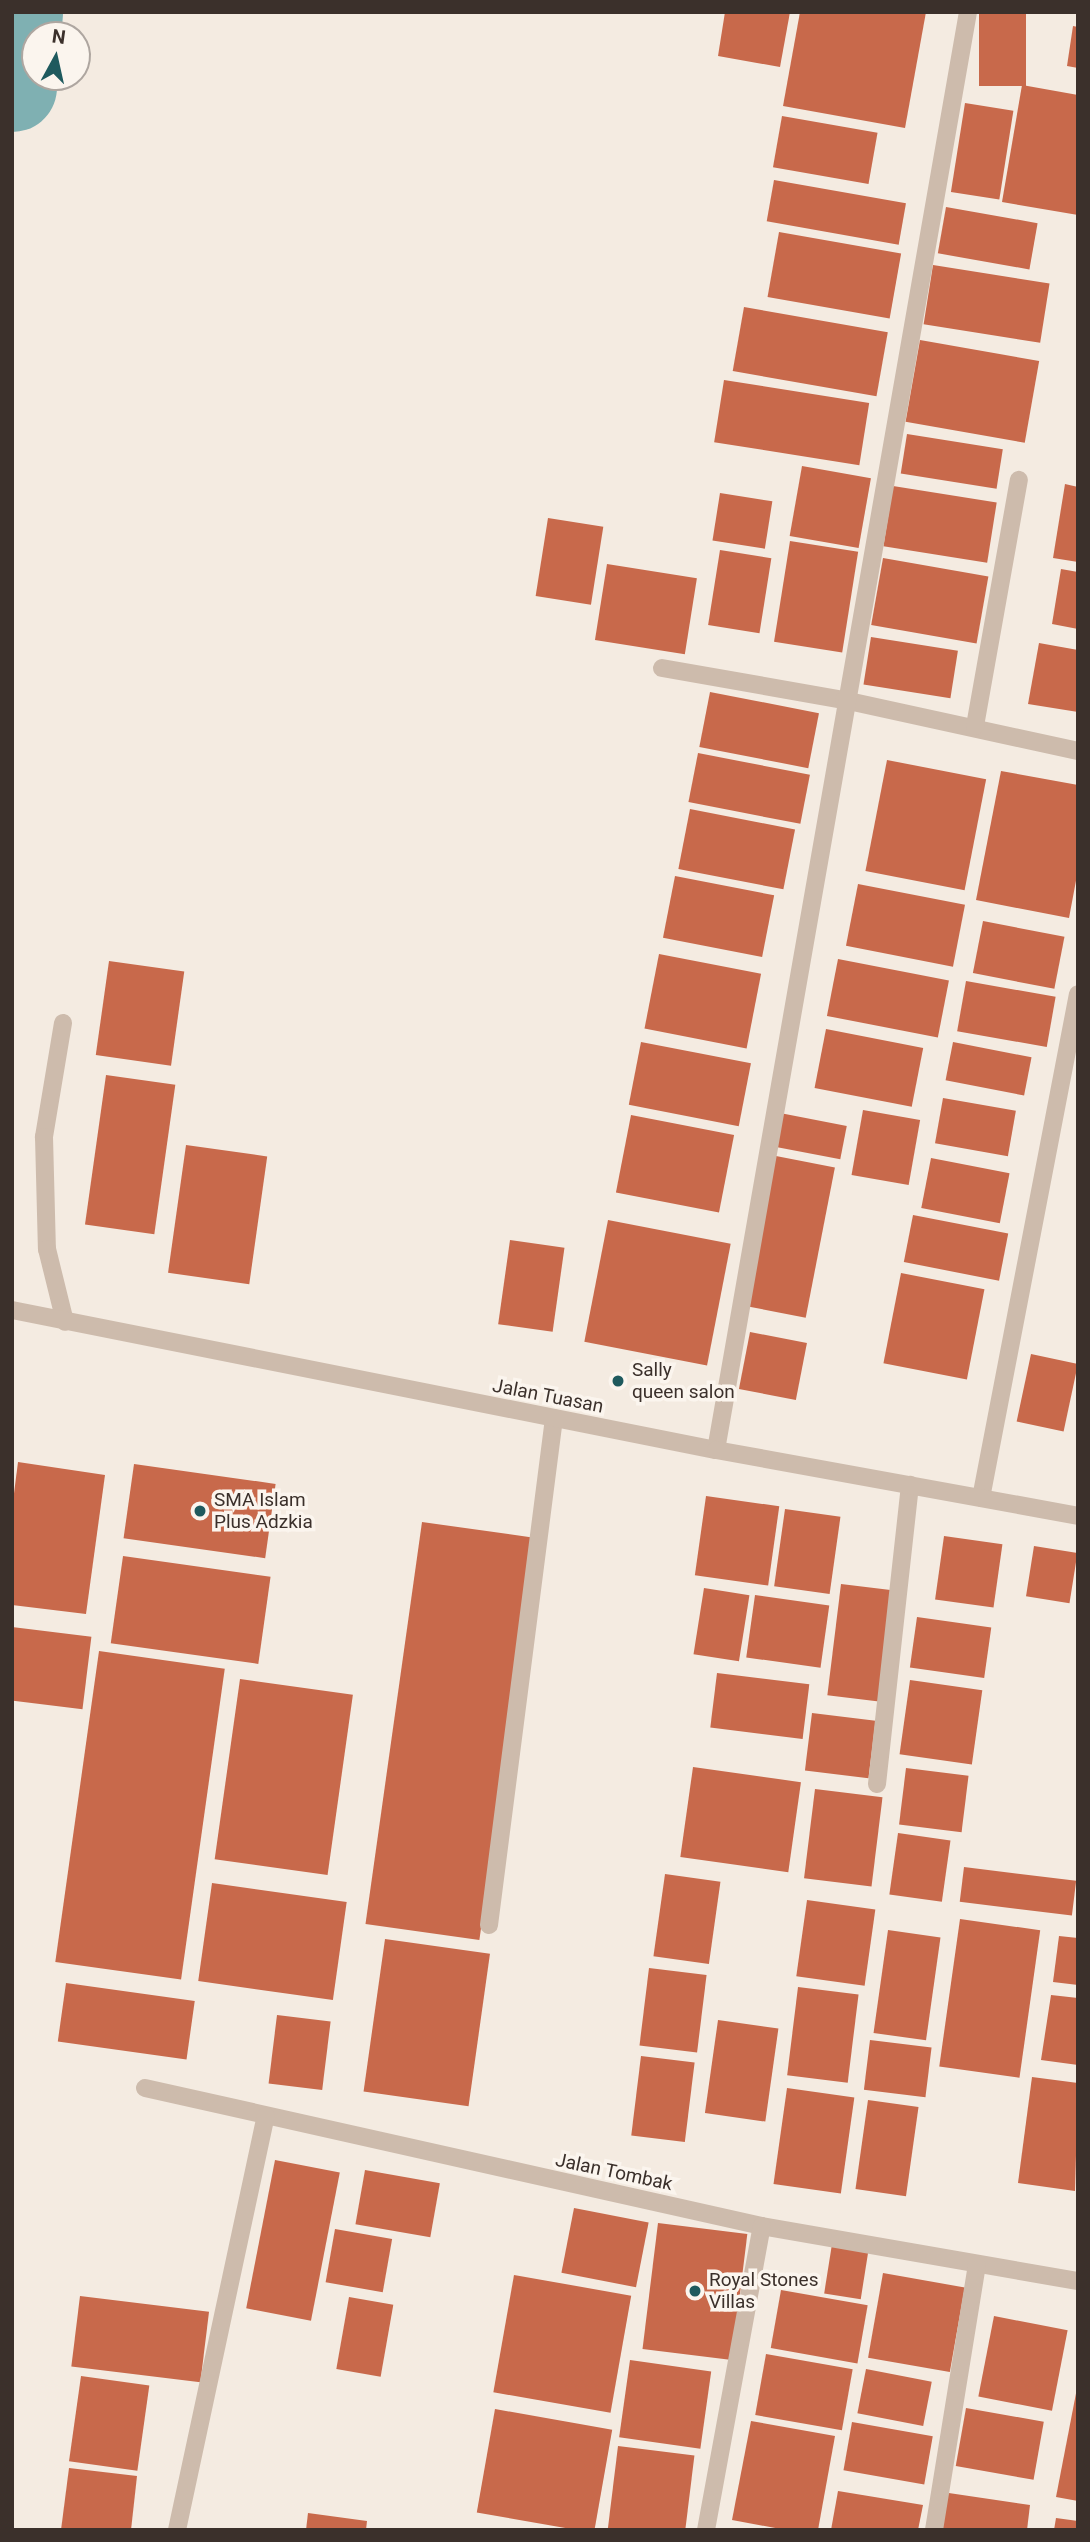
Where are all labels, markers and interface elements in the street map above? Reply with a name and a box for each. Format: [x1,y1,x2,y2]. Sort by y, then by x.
north arrow [21,21,91,91]
text: N [50,24,67,49]
place label: Sally queen salon [632,1359,735,1403]
marker: Sally queen salon [610,1373,626,1389]
street label: Jalan Tuasan [490,1374,606,1418]
place label: SMA Islam Plus Adzkia [214,1489,313,1533]
marker: SMA Islam Plus Adzkia [192,1503,208,1519]
street label: Jalan Tombak [553,2148,675,2196]
place label: Royal Stones Villas [709,2269,818,2313]
marker: Royal Stones Villas [687,2283,703,2299]

